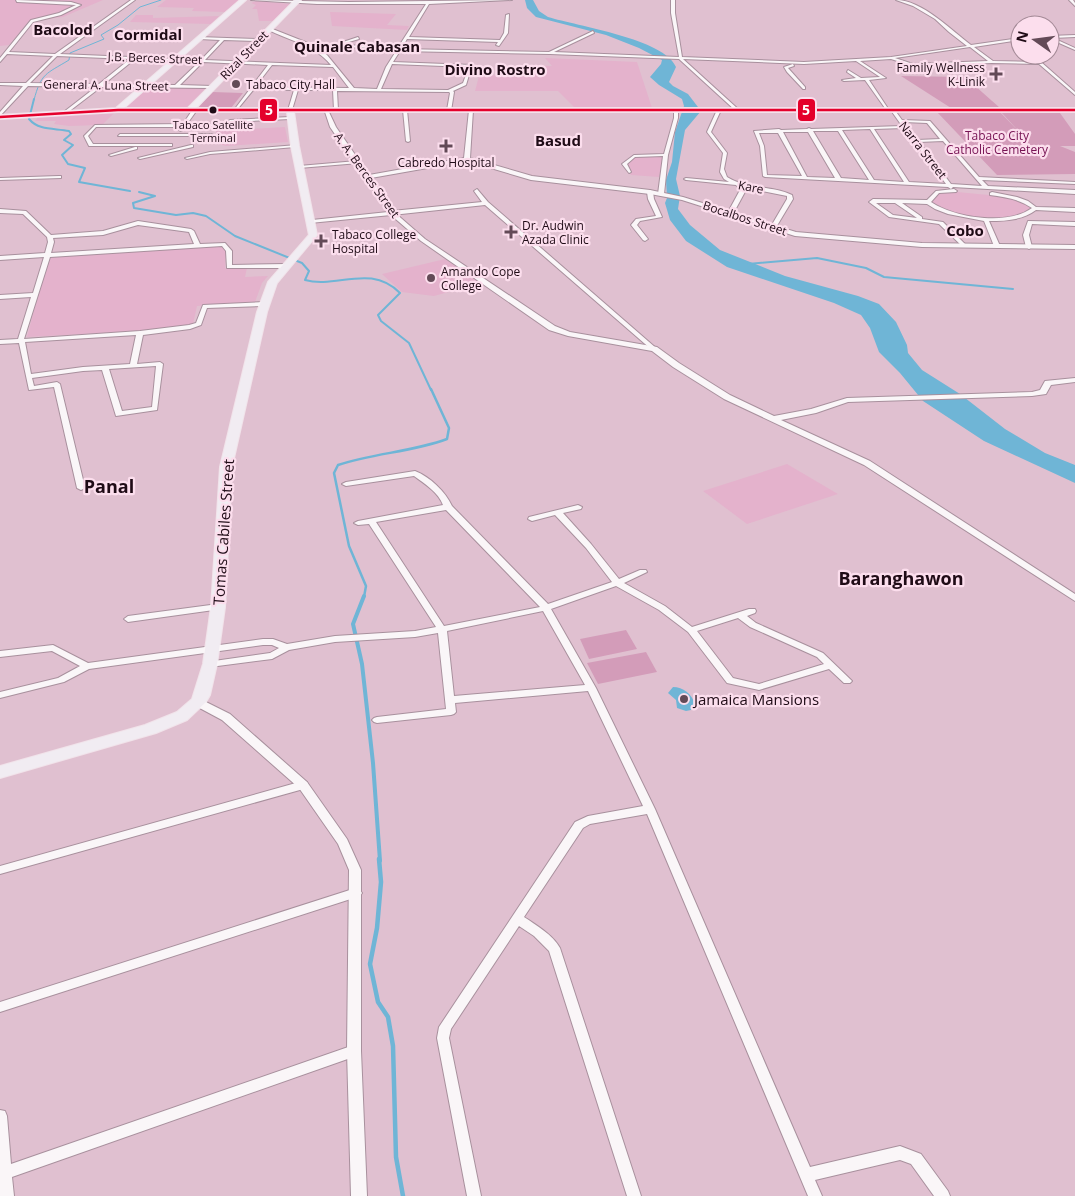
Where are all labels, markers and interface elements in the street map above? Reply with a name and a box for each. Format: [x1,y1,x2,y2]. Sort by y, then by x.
north arrow [1010,15,1060,65]
district label: Bacolod [33,19,93,39]
district label: Cormidal [114,24,182,44]
street label: Rizal Street [216,27,272,83]
text: N [1011,29,1032,45]
district label: Quinale Cabasan [294,36,420,56]
street label: J.B. Berces Street [106,48,203,68]
district label: Divino Rostro [444,59,546,79]
place label: Family Wellness K-Linik [896,59,986,90]
marker: Family Wellness K-Linik [989,67,1003,81]
street label: General A. Luna Street [43,75,169,95]
place label: Tabaco City Hall [246,76,335,93]
marker: Tabaco City Hall [230,78,242,90]
line badge: 5 [259,98,278,122]
line badge: 5 [797,98,816,122]
text: 5 [265,100,273,119]
text: 5 [802,100,810,119]
marker: Tabaco Satellite Terminal [208,105,218,115]
place label: Tabaco Satellite Terminal [173,117,253,145]
street label: Narra Street [895,118,951,182]
park label: Tabaco City Catholic Cemetery [946,127,1049,158]
street label: A. A. Berces Street [330,129,404,221]
district label: Basud [535,130,581,150]
marker: Cabredo Hospital [439,139,453,153]
place label: Cabredo Hospital [397,154,495,171]
street label: Kare [737,176,765,198]
street label: Bocalbos Street [701,196,789,240]
place label: Dr. Audwin Azada Clinic [522,217,589,248]
district label: Cobo [946,220,984,240]
marker: Dr. Audwin Azada Clinic [504,225,518,239]
place label: Tabaco College Hospital [332,226,416,257]
marker: Tabaco College Hospital [314,234,328,248]
place label: Amando Cope College [441,263,521,294]
marker: Amando Cope College [425,272,437,284]
street label: Tomas Cabiles Street [208,458,238,606]
district label: Panal [84,474,134,498]
district label: Baranghawon [838,566,964,590]
place label: Jamaica Mansions [692,689,819,709]
marker: Jamaica Mansions [678,693,690,705]

